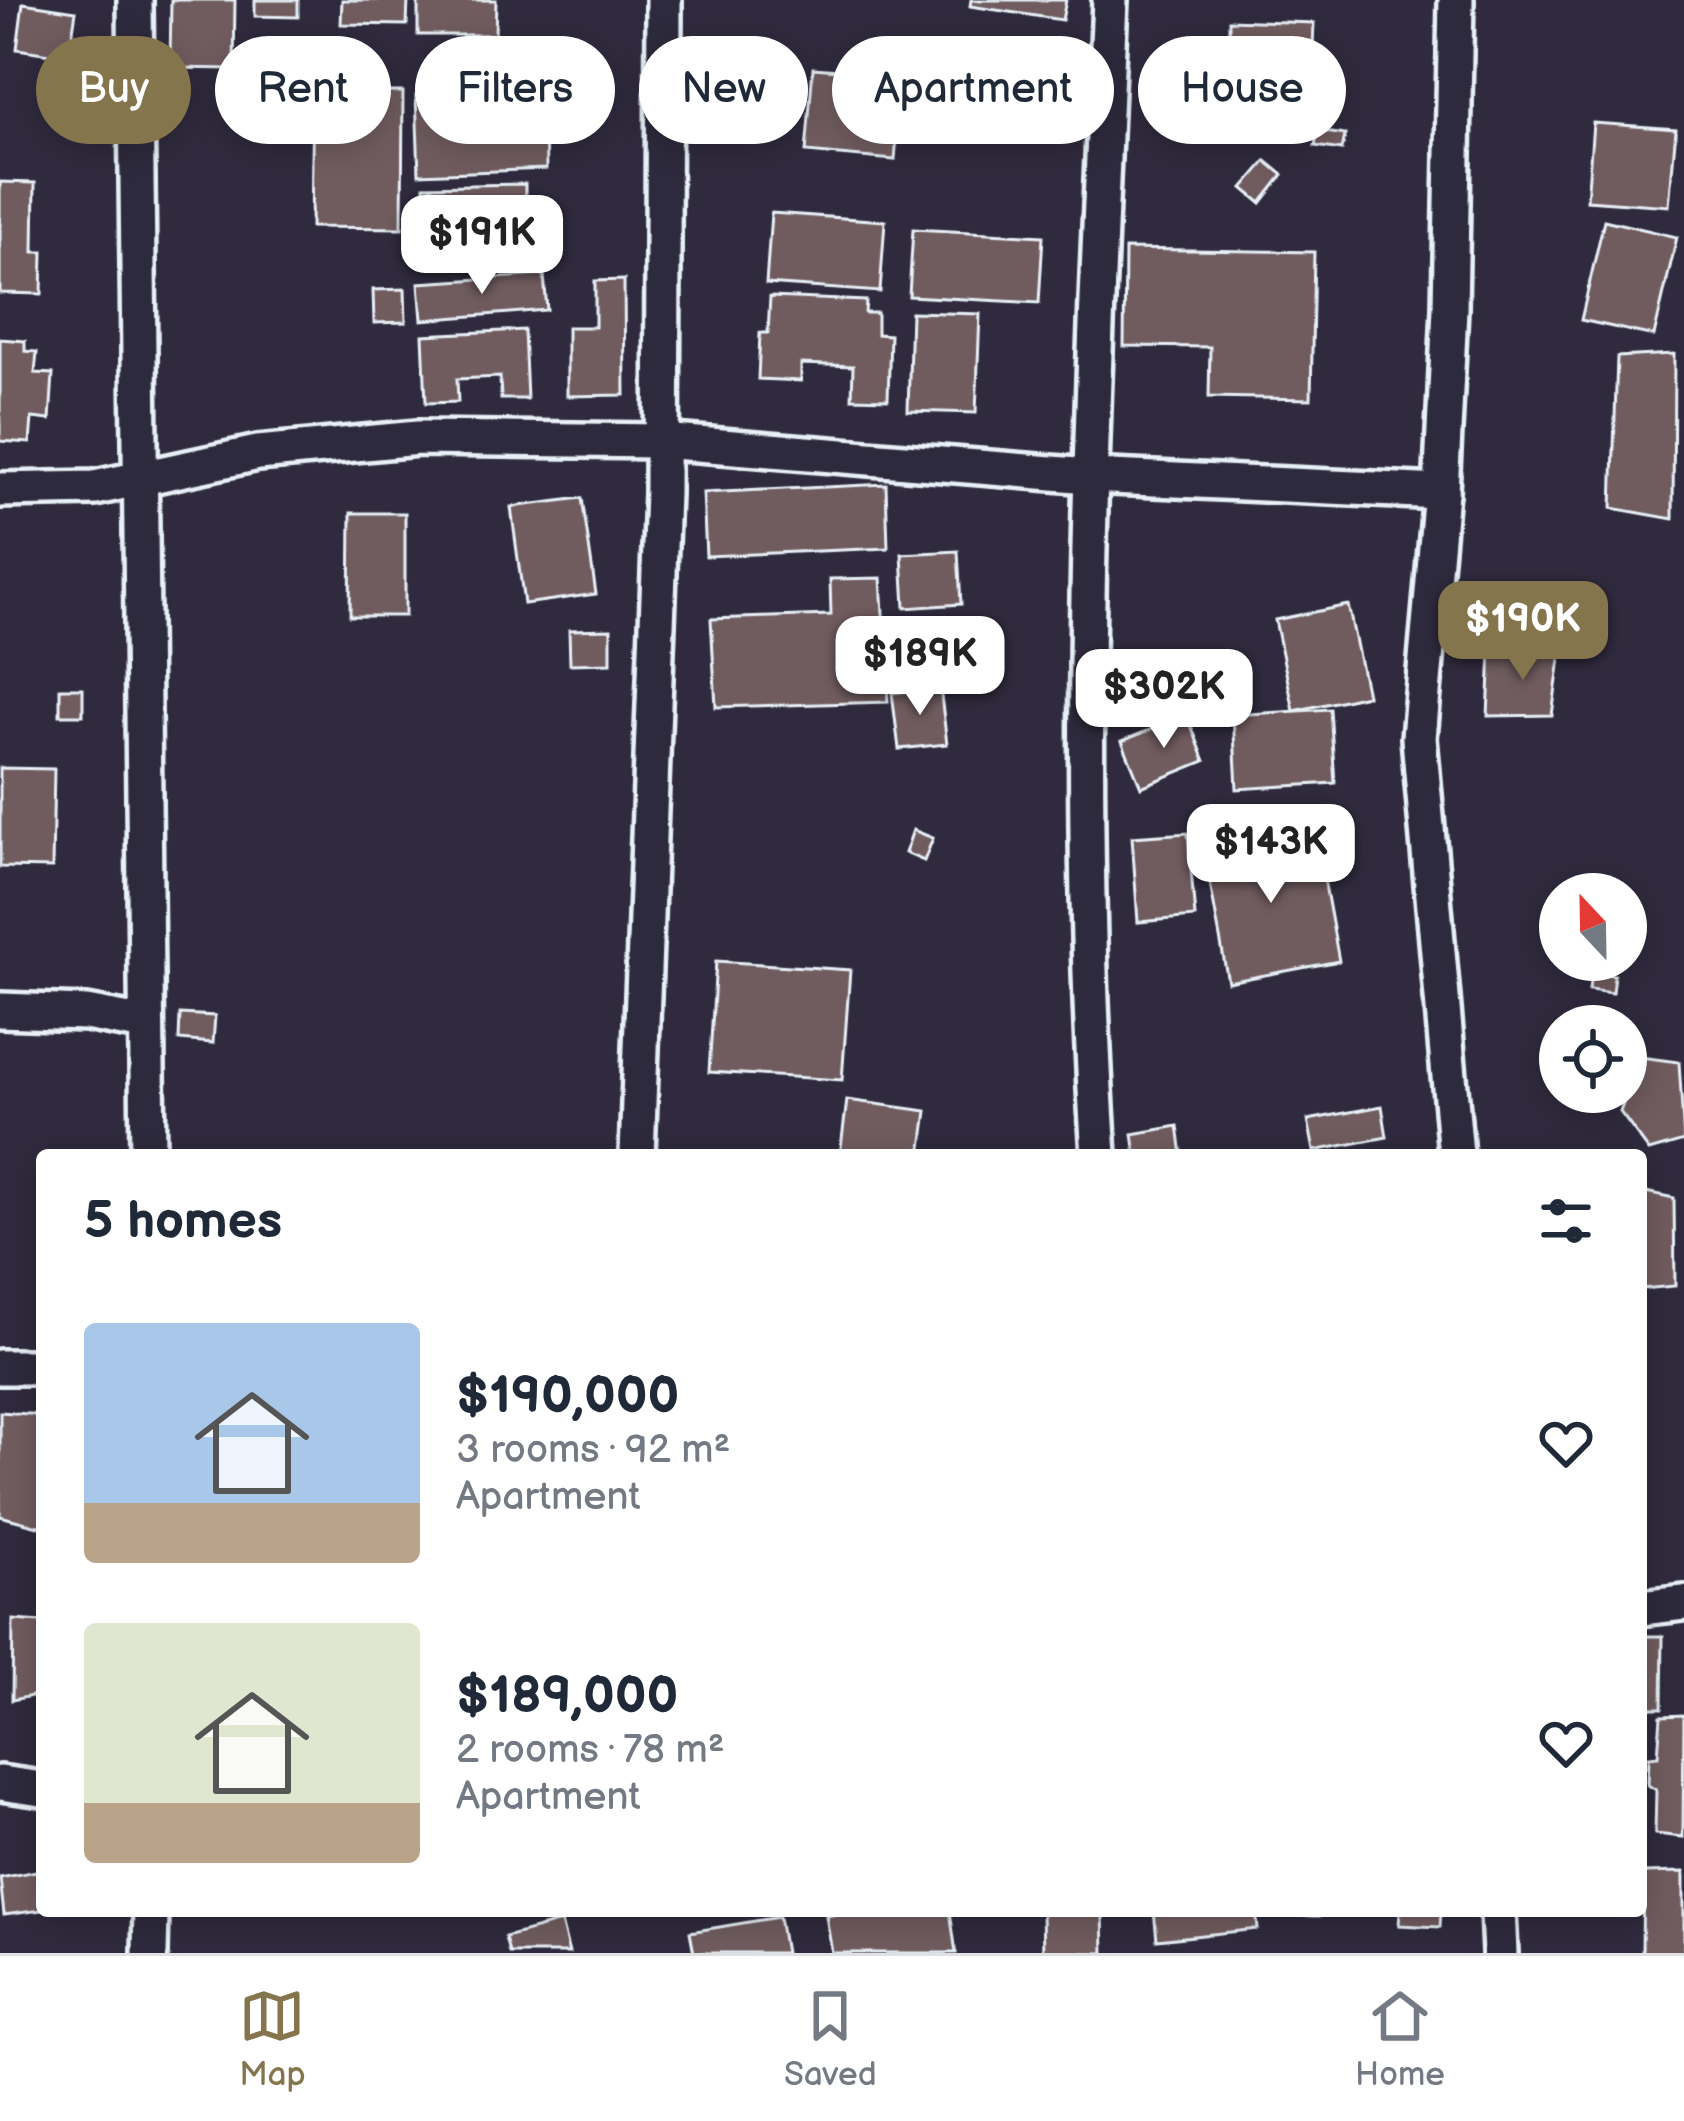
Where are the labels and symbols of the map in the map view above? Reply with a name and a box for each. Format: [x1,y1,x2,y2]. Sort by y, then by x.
pin: $191K [398,195,566,297]
pin: $190K [1439,581,1607,683]
pin: $189K [836,616,1004,718]
pin: $302K [1080,649,1248,751]
pin: $143K [1187,804,1355,906]
north arrow [1539,873,1647,981]

